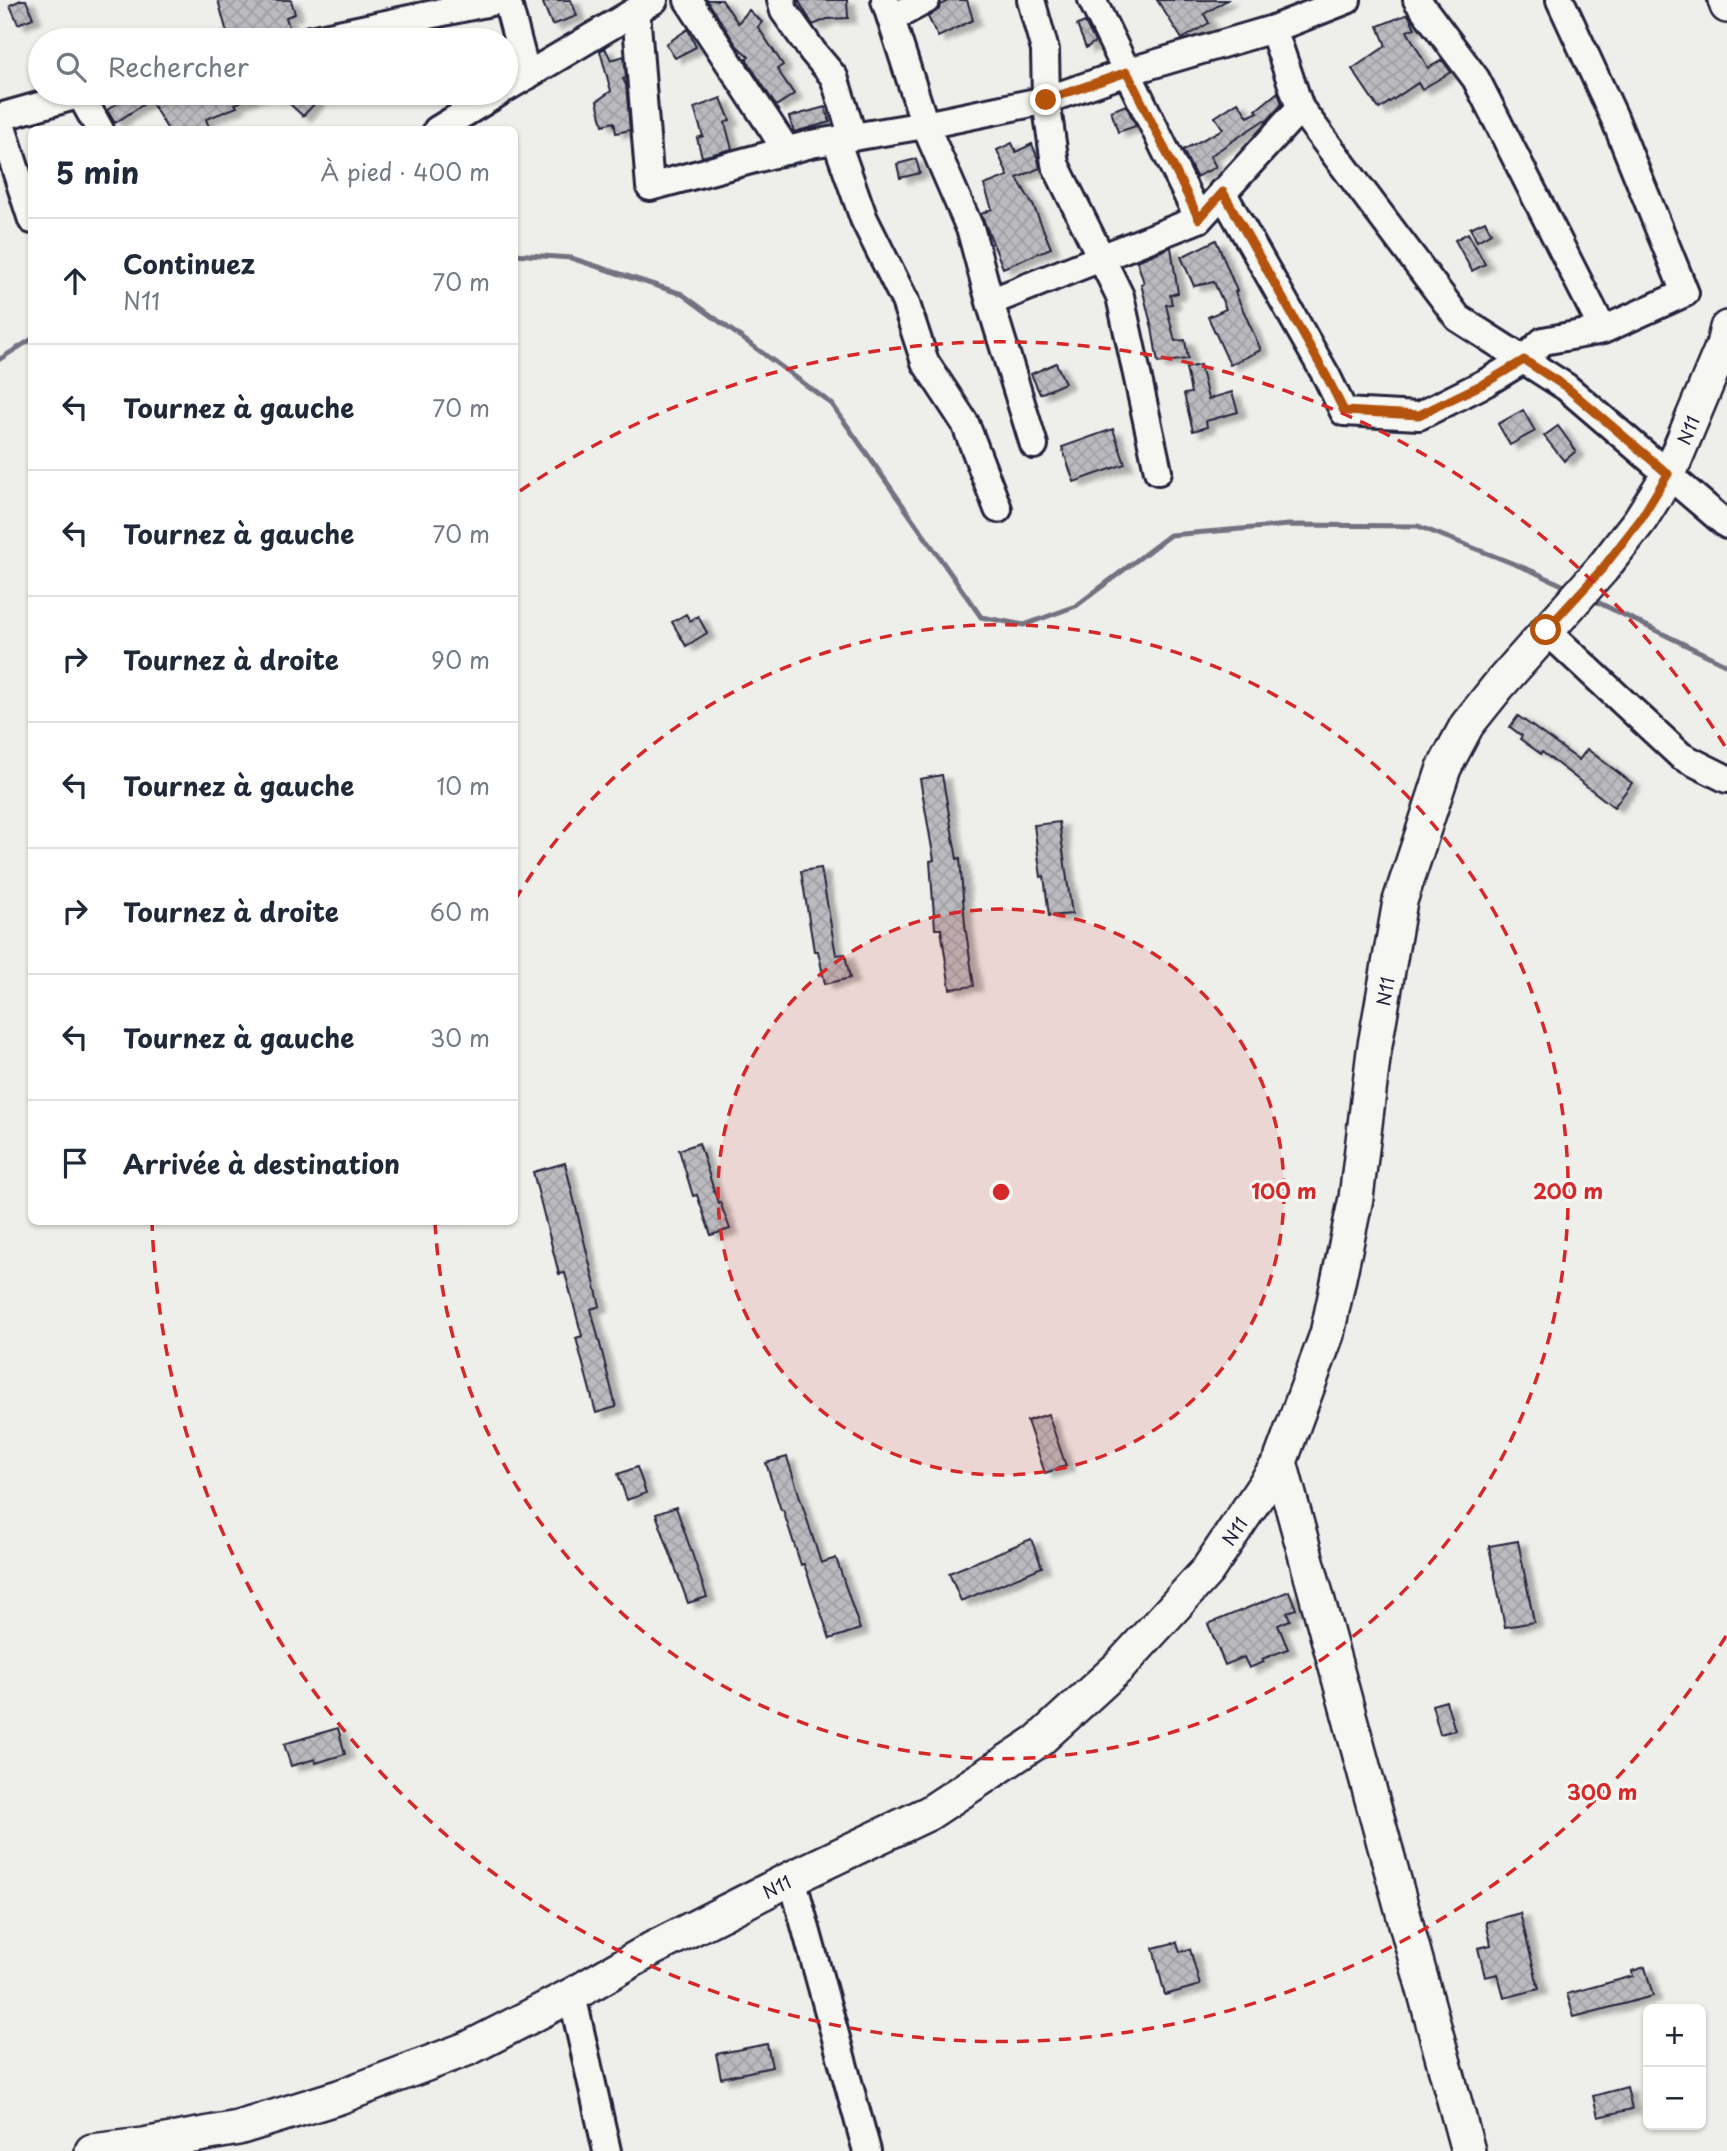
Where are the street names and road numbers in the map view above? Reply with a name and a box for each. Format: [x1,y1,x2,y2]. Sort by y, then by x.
street label: N11 [1669,411,1706,449]
street label: N11 [1369,975,1400,1008]
street label: N11 [1215,1511,1253,1551]
street label: N11 [757,1867,795,1905]

